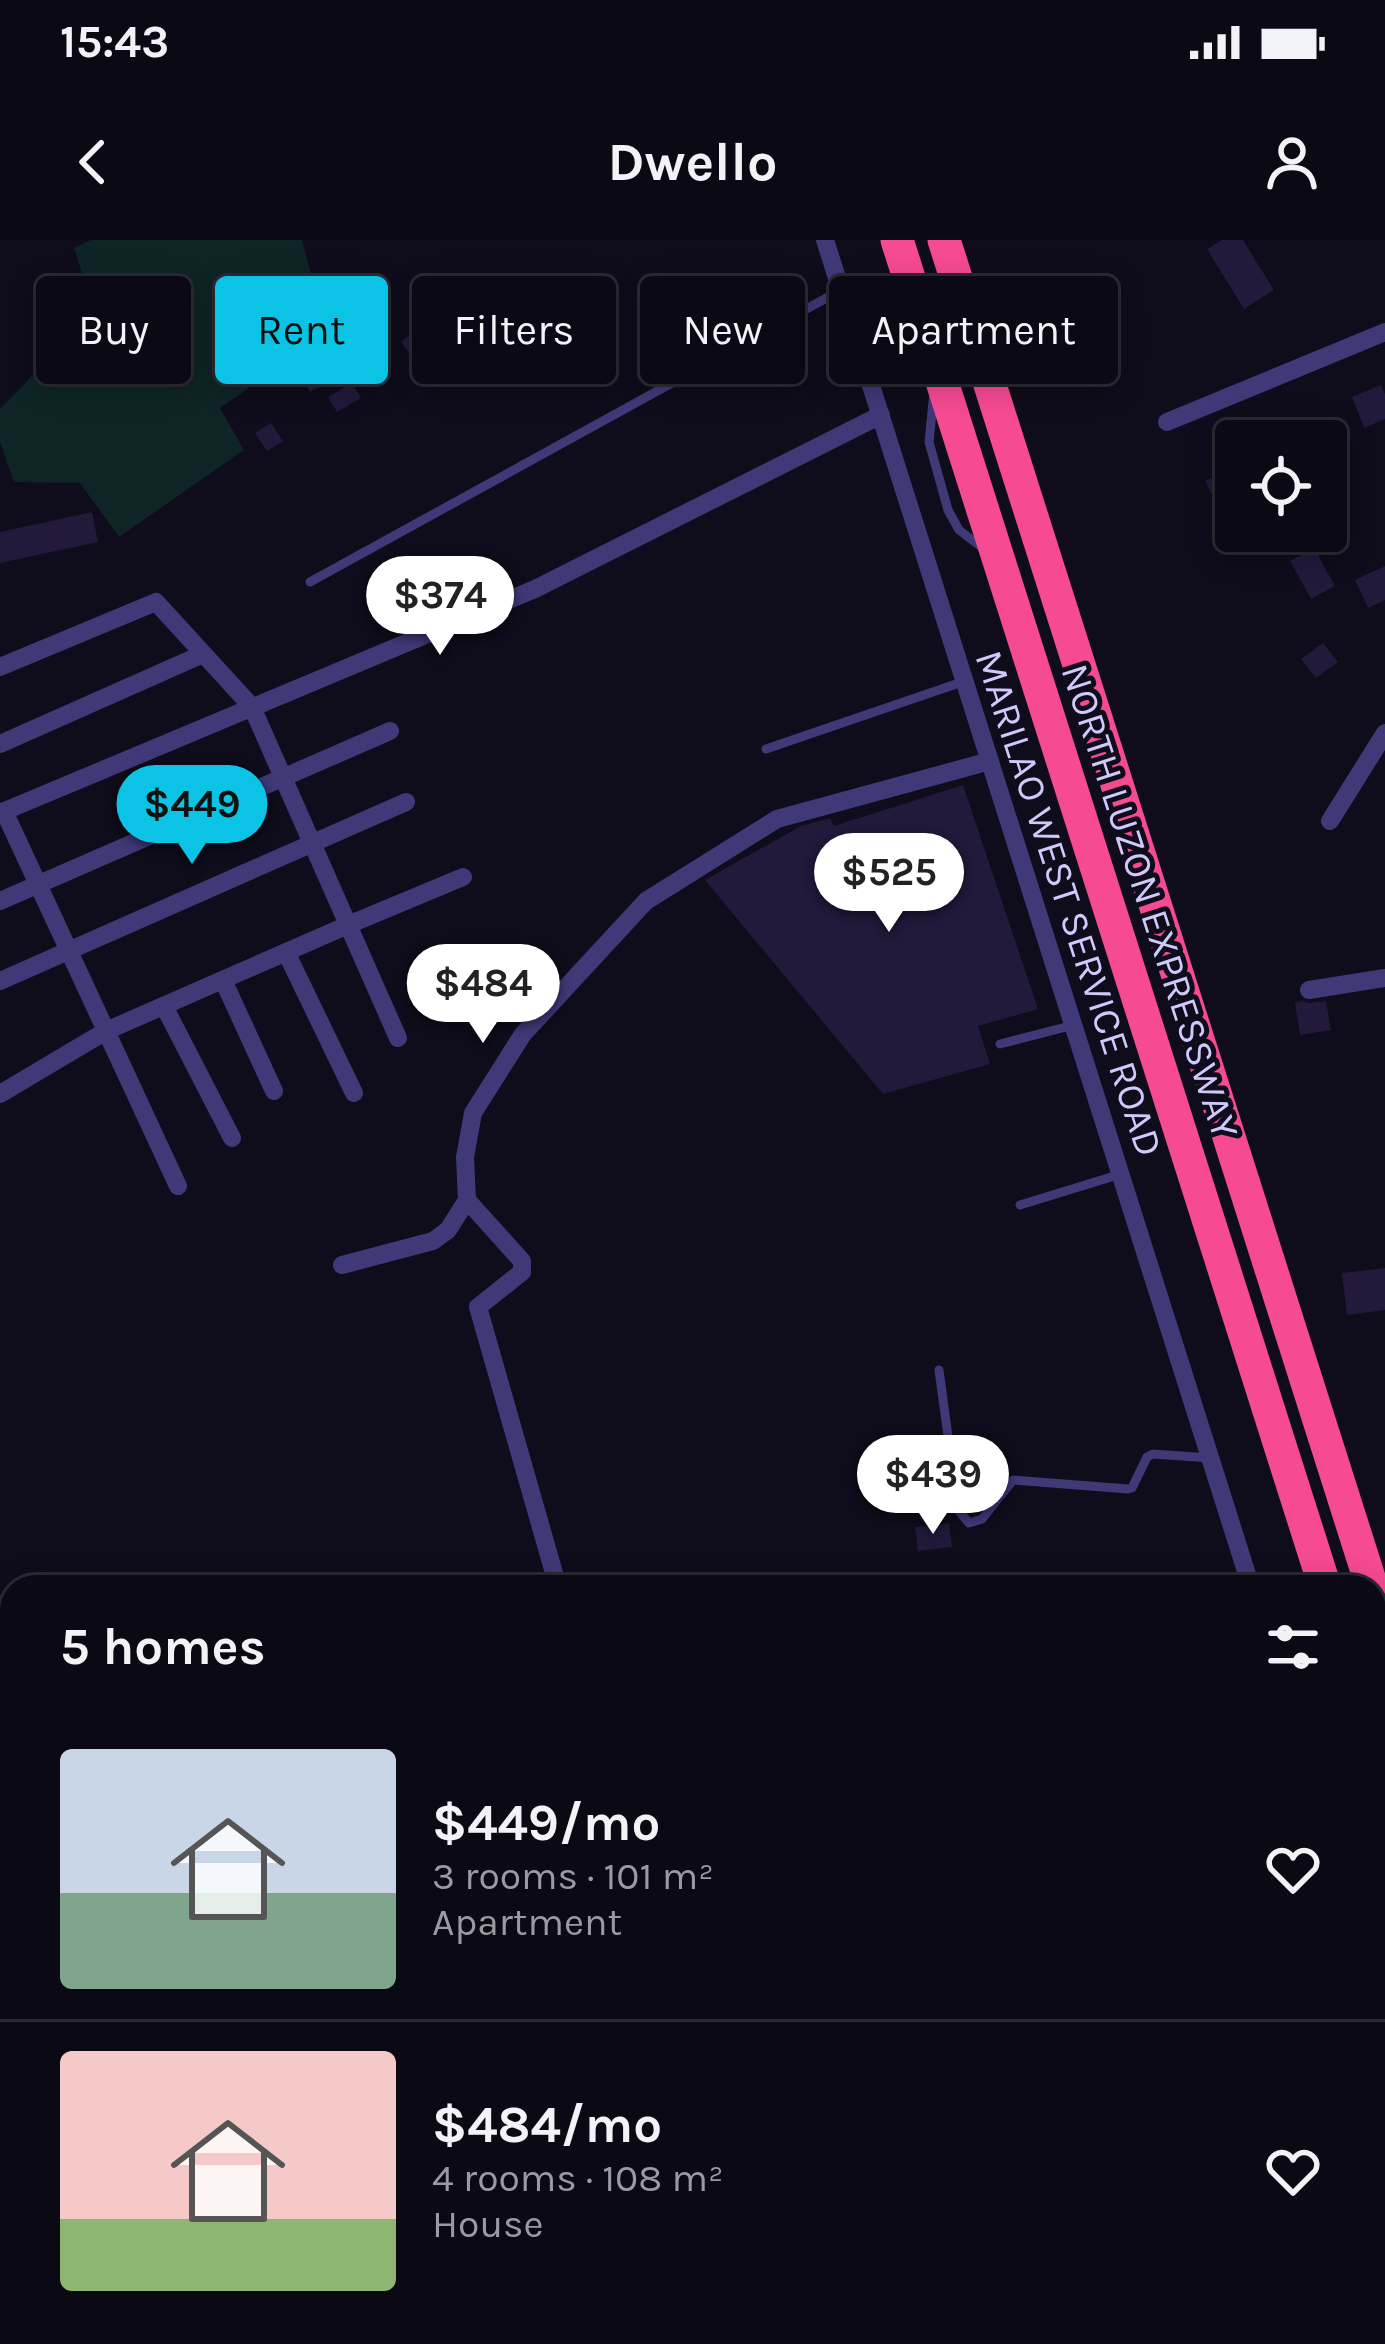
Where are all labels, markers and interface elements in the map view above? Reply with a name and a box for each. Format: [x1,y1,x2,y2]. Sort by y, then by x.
text: 15:43 [60,16,169,68]
icon: back [60,129,126,195]
icon: person [1259,129,1325,195]
text: Dwello [607,130,778,194]
chip: Buy [36,276,191,384]
chip: Rent [215,276,388,384]
chip: Filters [412,276,616,384]
chip: New [640,276,805,384]
chip: Apartment [829,276,1118,384]
map controls [1215,420,1347,552]
button: locate [1215,420,1347,552]
pin: $374 [369,556,511,658]
text: $374 [393,572,487,618]
street label: MARILAO WEST SERVICE ROAD [965,645,1173,1162]
street label: NORTH LUZON EXPRESSWAY [1051,658,1249,1145]
pin: $449 [121,765,263,867]
text: $449 [143,781,241,827]
pin: $525 [818,833,960,935]
text: $525 [841,849,937,895]
pin: $484 [412,944,554,1046]
text: $484 [434,960,532,1006]
pin: $439 [862,1435,1004,1537]
text: $439 [884,1451,982,1497]
icon: filters [1260,1614,1326,1680]
text: 5 homes [60,1617,266,1677]
text: $449/mo [432,1793,660,1853]
icon: home [156,1797,300,1941]
icon: heart [1260,1836,1326,1902]
text: 3 rooms · 101 m² [432,1853,714,1899]
text: Apartment [432,1899,622,1945]
text: $484/mo [432,2095,662,2155]
icon: home [156,2099,300,2243]
icon: heart [1260,2138,1326,2204]
text: 4 rooms · 108 m² [432,2155,724,2201]
text: House [432,2201,544,2247]

